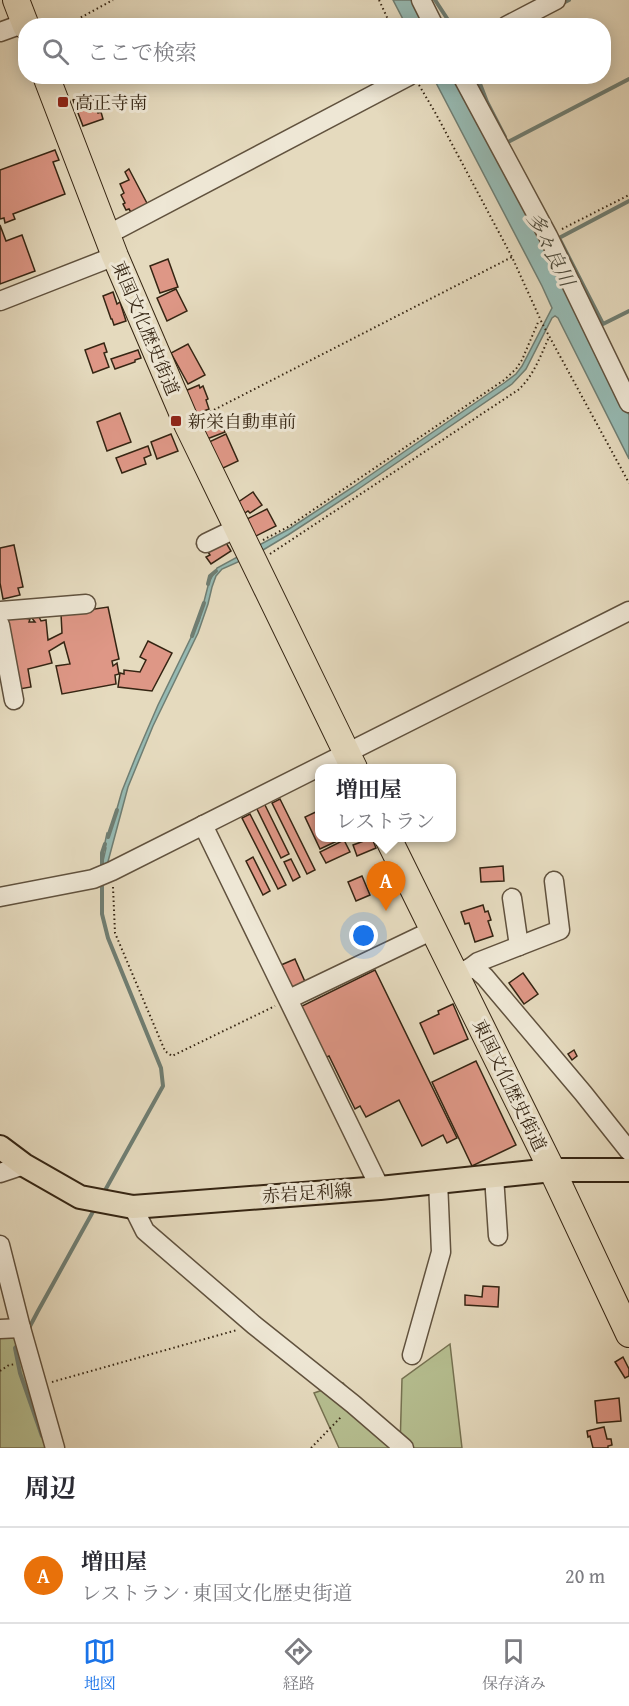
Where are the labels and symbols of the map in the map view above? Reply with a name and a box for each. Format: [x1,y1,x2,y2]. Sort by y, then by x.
place label: 高正寺南 [75,89,147,116]
marker: 高正寺南 [56,95,70,109]
water label: 多々良川 [520,207,583,293]
street label: 東国文化歴史街道 [105,256,187,400]
place label: 新栄自動車前 [188,408,296,435]
marker: 新栄自動車前 [169,414,183,428]
pin: A [366,862,406,911]
your location [349,921,378,950]
street label: 東国文化歴史街道 [466,1014,554,1156]
street label: 赤岩足利線 [261,1176,353,1210]

